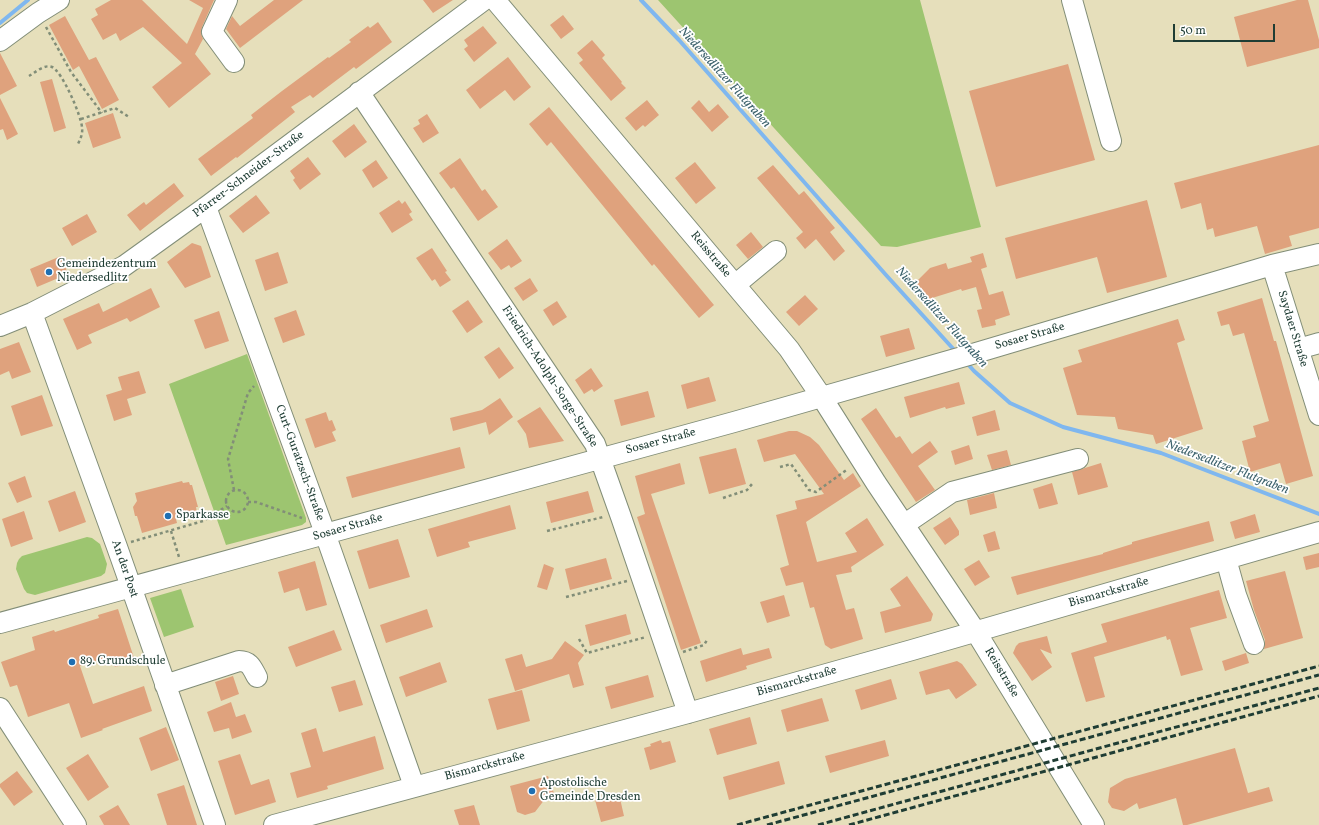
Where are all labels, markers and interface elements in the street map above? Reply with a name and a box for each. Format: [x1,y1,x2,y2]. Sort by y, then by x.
scale bar [1175,16,1277,42]
text: 50 m [1180,23,1206,39]
water label: Niedersedlitzer Flutgraben [675,24,773,132]
street label: Pfarrer-Schneider-Straße [191,129,307,221]
street label: Reisstraße [687,229,733,281]
place label: Gemeindezentrum Niedersedlitz [57,258,156,286]
water label: Niedersedlitzer Flutgraben [892,264,990,372]
marker: Gemeindezentrum Niedersedlitz [44,267,54,277]
street label: Saydaer Straße [1274,289,1310,369]
street label: Friedrich-Adolph-Sorge-Straße [498,303,600,451]
street label: Sosaer Straße [993,320,1067,354]
street label: Curt-Guratzsch-Straße [271,403,327,523]
street label: Sosaer Straße [624,426,698,458]
water label: Niedersedlitzer Flutgraben [1163,437,1291,499]
place label: Sparkasse [176,509,229,523]
marker: Sparkasse [163,511,173,521]
street label: Sosaer Straße [311,511,385,545]
street label: An der Post [107,538,141,600]
street label: Bismarckstraße [1067,575,1151,611]
street label: Reisstraße [981,645,1021,701]
place label: 89. Grundschule [80,655,165,669]
marker: 89. Grundschule [67,657,77,667]
street label: Bismarckstraße [755,664,839,700]
street label: Bismarckstraße [443,749,527,785]
place label: Apostolische Gemeinde Dresden [540,777,641,805]
marker: Apostolische Gemeinde Dresden [527,786,537,796]

